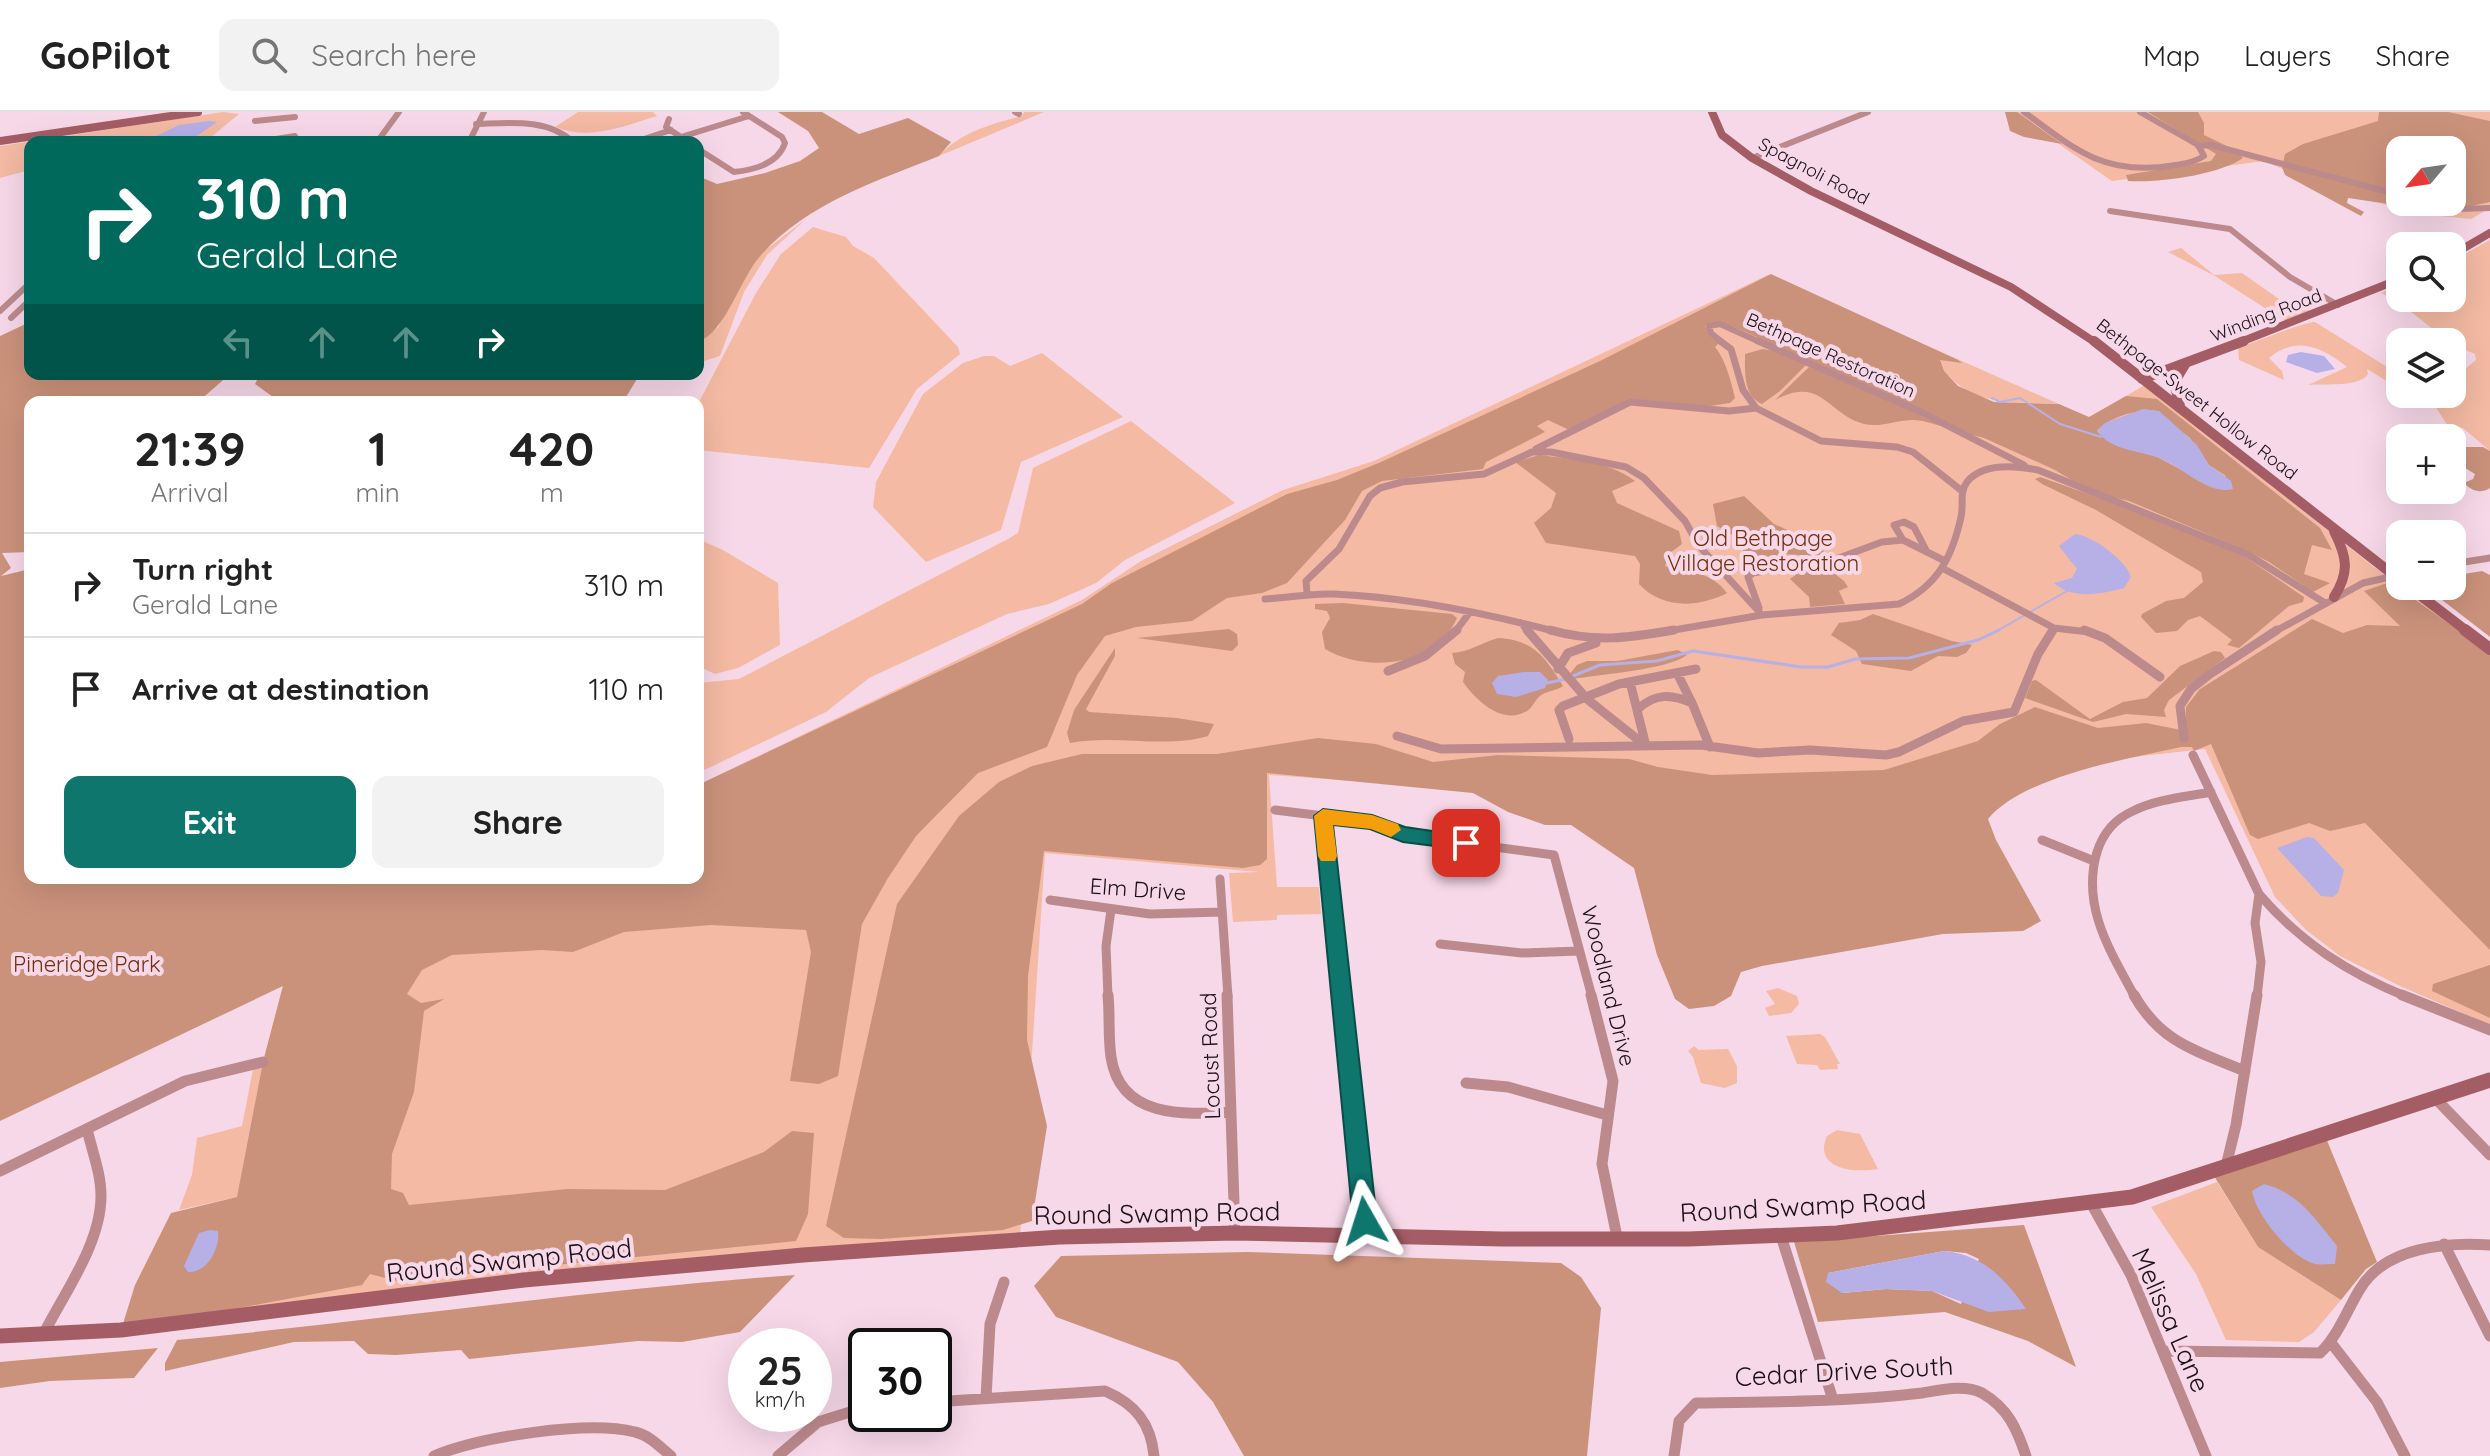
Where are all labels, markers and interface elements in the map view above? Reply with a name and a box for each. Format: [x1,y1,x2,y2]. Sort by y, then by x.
search box [219,19,779,91]
text: GoPilot [40,31,171,79]
icon: search [247,33,291,77]
text: Search here [311,36,477,74]
text: Map [2143,38,2200,73]
text: Layers [2244,38,2331,73]
text: Share [2375,38,2450,73]
street label: Spagnoli Road [1755,132,1873,210]
north arrow [2386,136,2466,216]
map controls [2386,136,2466,600]
text: 310 m [196,163,350,233]
icon: right [64,168,168,272]
text: Gerald Lane [196,232,398,277]
button: search [2386,232,2466,312]
street label: Winding Road [2207,283,2325,347]
street label: Bethpage Restoration [1743,307,1919,403]
street label: Bethpage-Sweet Hollow Road [2092,313,2302,485]
icon: left [216,320,260,364]
icon: ahead [300,320,344,364]
icon: ahead [384,320,428,364]
icon: right [468,320,512,364]
button: layers [2386,328,2466,408]
text: 21:39 [134,418,246,478]
text: 1 [368,418,387,478]
text: 420 [509,418,594,478]
button: + [2386,424,2466,504]
text: Arrival [151,476,229,509]
text: min [355,476,400,509]
text: m [540,476,564,509]
button: − [2386,520,2466,600]
park label: Old Bethpage Village Restoration [1667,524,1859,577]
text: Turn right [132,550,273,588]
icon: right [64,563,108,607]
text: 310 m [584,566,664,604]
text: Gerald Lane [132,588,278,621]
icon: arrive [64,667,108,711]
text: Arrive at destination [132,670,430,708]
text: 110 m [588,670,664,708]
button: Exit [64,776,356,868]
button: Share [372,776,664,868]
pin [1432,809,1500,877]
icon: arrive [1444,821,1488,865]
street label: Elm Drive [1089,872,1187,906]
street label: Woodland Drive [1576,903,1642,1069]
park label: Pineridge Park [13,950,161,978]
street label: Locust Road [1194,992,1226,1120]
position arrow [1323,1179,1407,1263]
street label: Round Swamp Road [1679,1183,1927,1229]
street label: Round Swamp Road [1033,1194,1281,1232]
street label: Round Swamp Road [385,1231,633,1289]
street label: Melissa Lane [2125,1243,2217,1397]
speed limit sign: 30 [848,1328,952,1432]
text: 25 [757,1345,803,1395]
street label: Cedar Drive South [1734,1349,1954,1393]
text: km/h [755,1387,805,1412]

